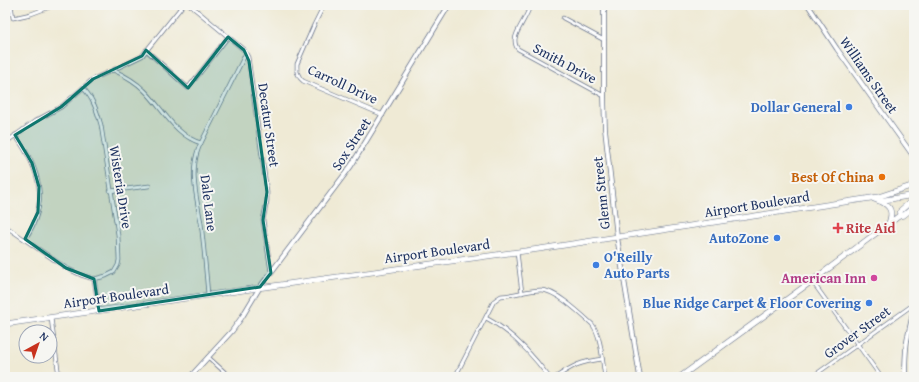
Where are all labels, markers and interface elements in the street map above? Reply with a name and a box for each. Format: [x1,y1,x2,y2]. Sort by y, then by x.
street label: Williams Street [835,33,903,118]
street label: Smith Drive [530,38,601,88]
street label: Carroll Drive [305,59,382,109]
street label: Decatur Street [253,82,285,168]
place label: Dollar General [751,97,842,117]
marker: Dollar General [844,102,854,112]
street label: Sox Street [326,114,376,174]
street label: Wisteria Drive [105,144,137,230]
street label: Glenn Street [587,156,615,230]
place label: Best Of China [791,167,875,187]
marker: Best Of China [877,172,887,182]
street label: Dale Lane [196,174,222,233]
street label: Airport Boulevard [703,186,812,222]
place label: Rite Aid [846,218,896,238]
marker: Rite Aid [833,223,843,233]
place label: AutoZone [709,228,769,248]
marker: AutoZone [772,233,782,243]
street label: Airport Boulevard [383,234,492,268]
place label: O'Reilly Auto Parts [604,247,670,283]
marker: O'Reilly Auto Parts [591,260,601,270]
place label: American Inn [781,268,867,288]
marker: American Inn [869,273,879,283]
street label: Airport Boulevard [62,279,171,313]
place label: Blue Ridge Carpet & Floor Covering [643,293,862,313]
marker: Blue Ridge Carpet & Floor Covering [864,298,874,308]
street label: Grover Street [820,301,895,363]
north arrow [18,324,58,364]
text: N [36,328,53,345]

